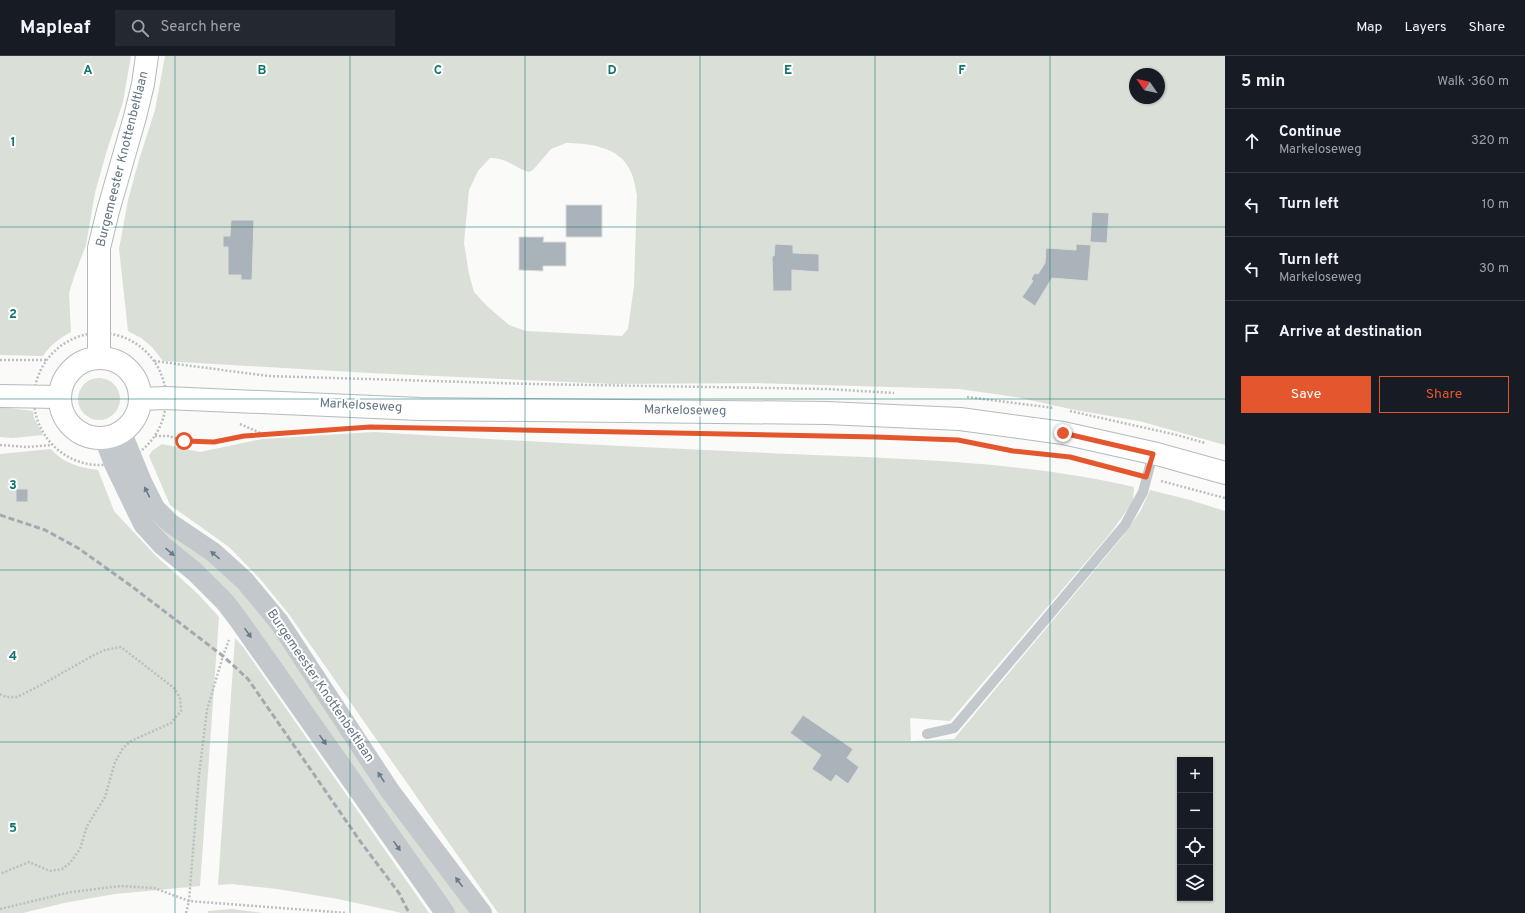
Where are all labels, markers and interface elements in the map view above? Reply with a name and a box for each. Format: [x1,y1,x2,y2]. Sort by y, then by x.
search box [115,10,395,46]
text: Mapleaf [20,16,91,40]
icon: search [129,17,151,39]
text: Search here [161,18,241,37]
text: Map [1356,19,1382,36]
text: Layers [1404,19,1446,36]
text: Share [1468,19,1505,36]
text: A [83,63,93,79]
text: B [258,63,267,79]
text: C [434,63,442,79]
text: D [607,63,617,79]
text: E [784,63,792,79]
text: F [958,63,966,79]
north arrow [1129,68,1165,104]
street label: Burgemeester Knottenbeltlaan [93,69,153,249]
text: 5 min [1241,71,1285,93]
text: Walk · 360 m [1437,74,1509,90]
text: Continue [1279,123,1341,142]
icon: ahead [1241,130,1263,152]
text: 320 m [1471,133,1509,149]
text: 1 [10,135,16,151]
text: Markeloseweg [1279,142,1362,158]
icon: left [1241,194,1263,216]
text: Turn left [1279,195,1339,214]
text: 10 m [1482,197,1509,213]
text: Turn left [1279,251,1339,270]
icon: left [1241,258,1263,280]
text: 30 m [1479,261,1509,277]
text: Markeloseweg [1279,270,1362,286]
text: 2 [9,307,17,323]
icon: arrive [1241,322,1263,344]
text: Arrive at destination [1279,323,1422,342]
button: Save [1241,376,1371,413]
button: Share [1379,376,1509,413]
street label: Markeloseweg [319,396,403,416]
street label: Markeloseweg [644,402,726,420]
route end [1054,424,1072,442]
route start [175,432,193,450]
text: 3 [9,478,17,494]
one-way arrow [144,486,150,497]
one-way arrow [165,547,175,556]
one-way arrow [210,550,221,559]
street label: Burgemeester Knottenbeltlaan [263,607,377,765]
one-way arrow [244,628,252,638]
text: 4 [9,649,17,665]
one-way arrow [319,734,327,745]
map controls [1177,757,1213,901]
button: + [1177,757,1213,793]
one-way arrow [377,772,385,783]
button: − [1177,793,1213,829]
text: 5 [9,821,17,837]
button: locate [1177,829,1213,865]
one-way arrow [393,841,401,851]
button: layers [1177,865,1213,901]
one-way arrow [454,876,463,887]

